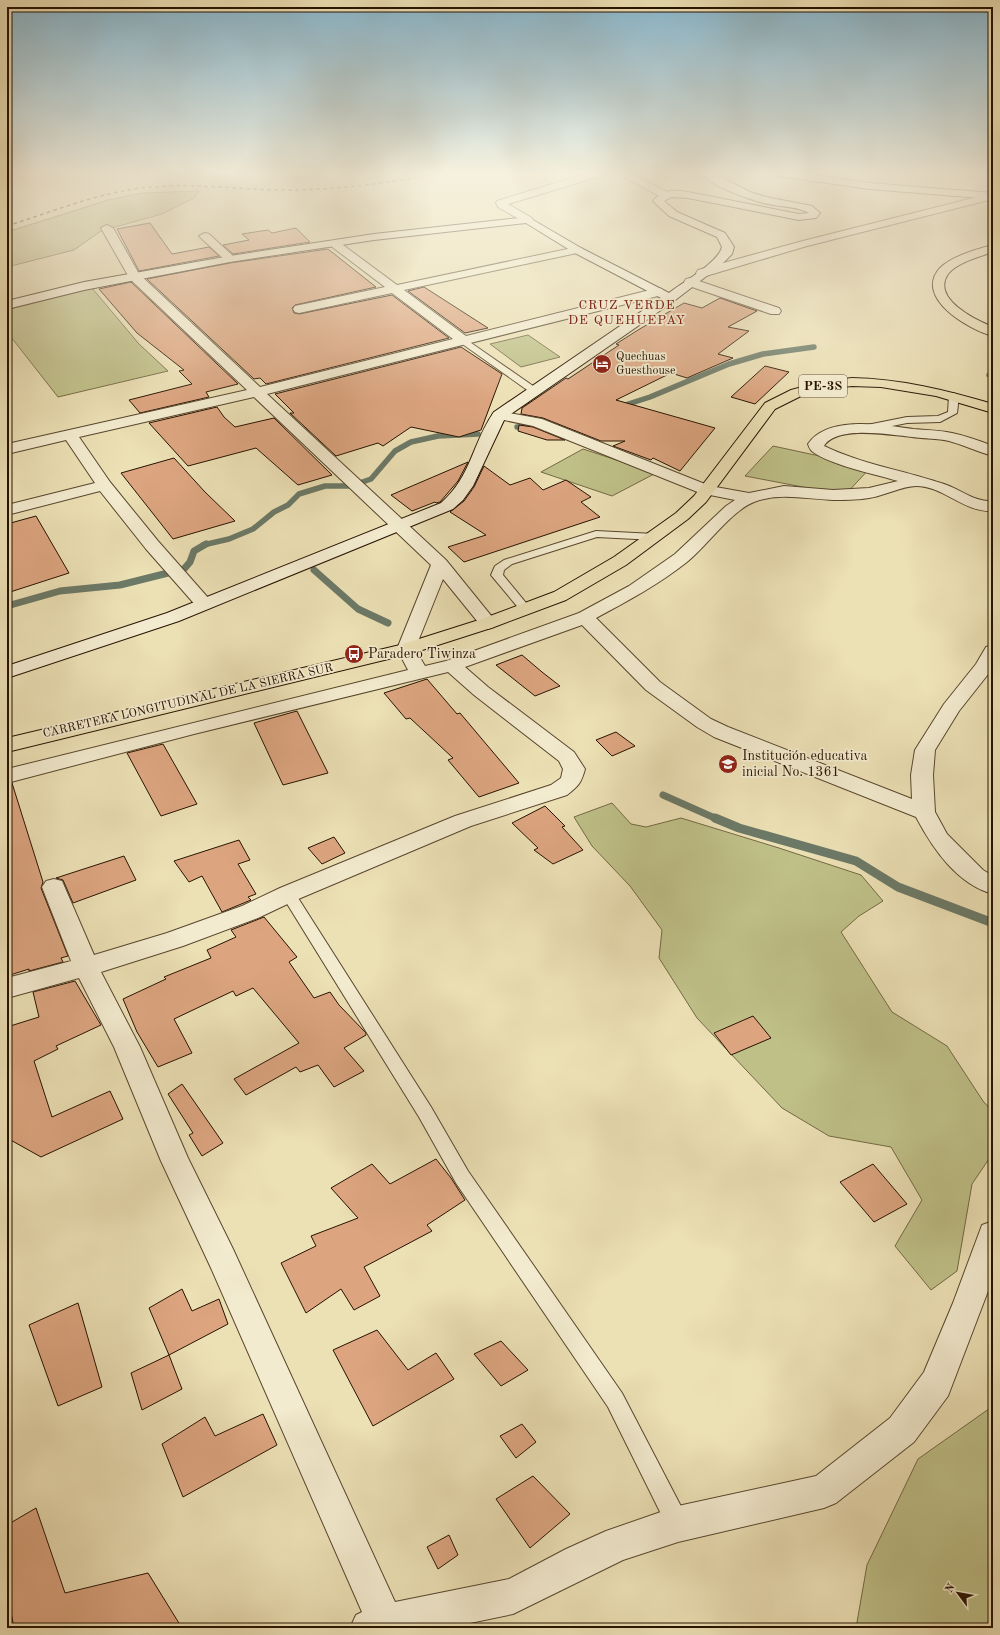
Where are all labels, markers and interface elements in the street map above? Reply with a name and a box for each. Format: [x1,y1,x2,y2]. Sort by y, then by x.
district label: CRUZ VERDE DE QUEHUEPAY [568,299,686,327]
place label: Quechuas Guesthouse [616,351,676,377]
hotel icon: Quechuas Guesthouse [591,353,613,375]
road number: PE-3S [799,375,847,397]
bus stop icon: Paradero Tiwinza [343,643,365,665]
place label: Paradero Tiwinza [368,647,476,661]
street label: CARRETERA LONGITUDINAL DE LA SIERRA SUR [42,662,335,740]
place label: Institución educativa inicial No. 1361 [742,749,867,779]
school or university icon: Institución educativa inicial No. 1361 [717,753,739,775]
north arrow [938,1573,978,1613]
text: N [944,1582,958,1595]

